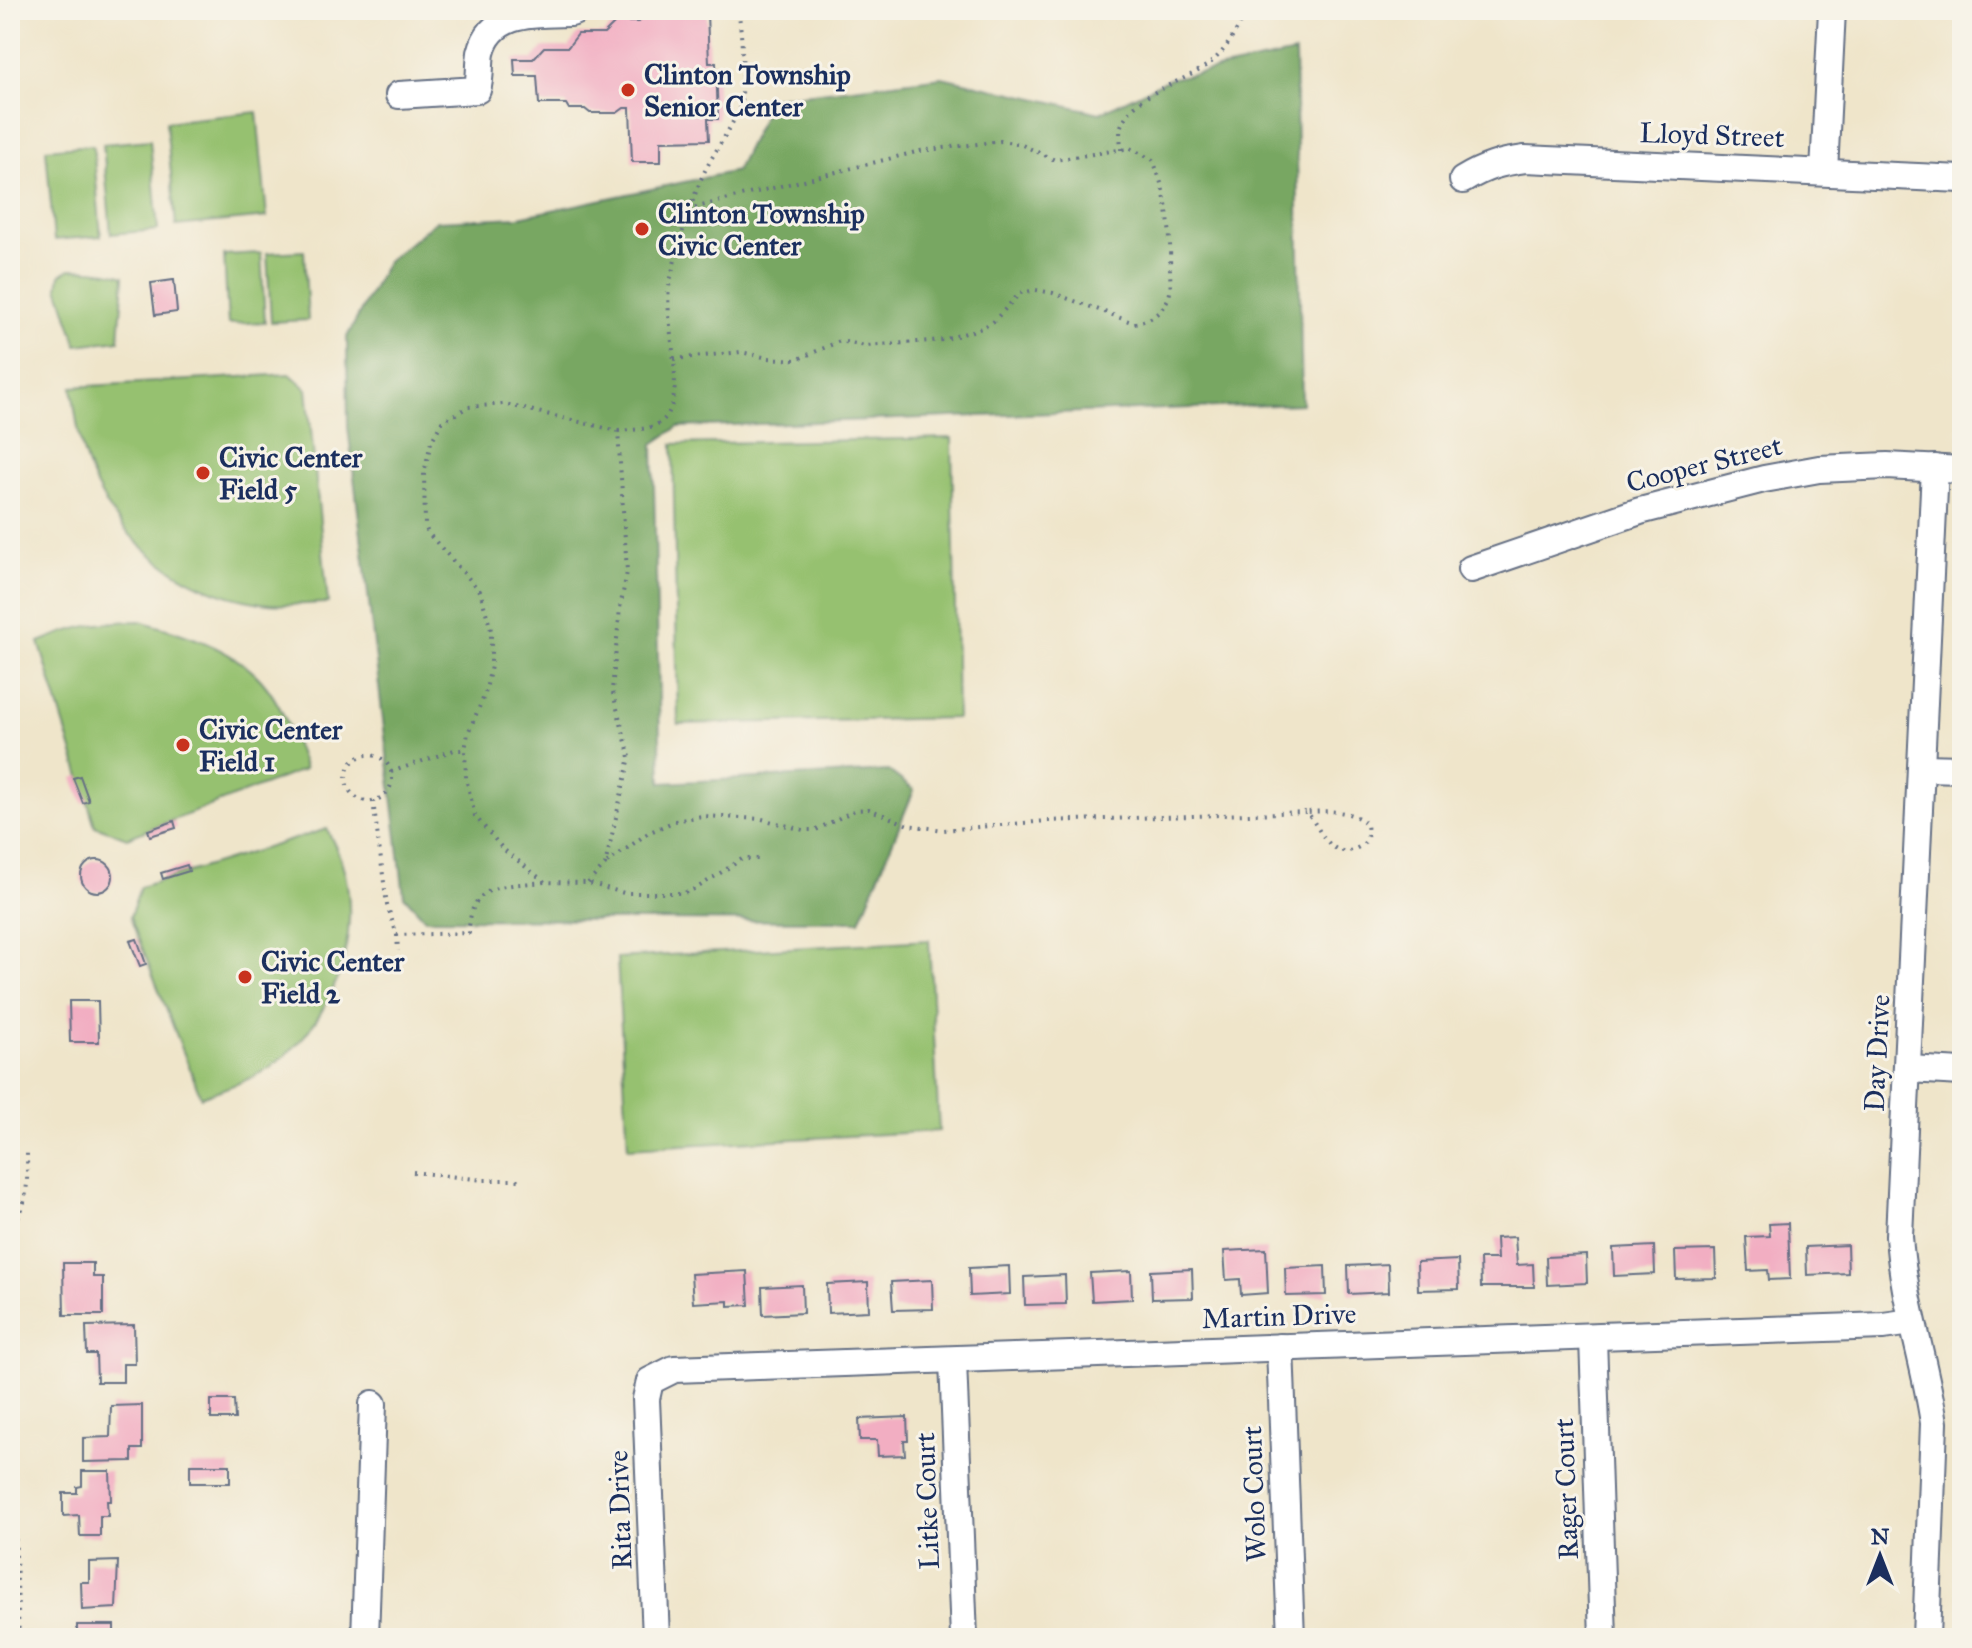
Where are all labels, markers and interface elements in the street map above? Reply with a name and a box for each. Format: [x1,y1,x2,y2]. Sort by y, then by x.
place label: Clinton Township Senior Center [644,57,851,124]
marker: Clinton Township Senior Center [619,81,637,99]
street label: Lloyd Street [1639,115,1785,155]
place label: Clinton Township Civic Center [658,196,865,263]
marker: Clinton Township Civic Center [633,220,651,238]
street label: Cooper Street [1622,428,1786,500]
place label: Civic Center Field 5 [219,440,363,507]
marker: Civic Center Field 5 [194,464,212,482]
place label: Civic Center Field 1 [199,712,343,779]
marker: Civic Center Field 1 [174,736,192,754]
place label: Civic Center Field 2 [261,944,405,1011]
marker: Civic Center Field 2 [236,968,254,986]
street label: Day Drive [1856,993,1898,1113]
street label: Martin Drive [1201,1296,1357,1336]
street label: Rager Court [1546,1418,1586,1560]
street label: Wolo Court [1234,1425,1274,1563]
street label: Litke Court [907,1432,947,1570]
street label: Rita Drive [600,1450,640,1570]
north arrow [1840,1516,1920,1596]
text: N [1871,1523,1890,1550]

